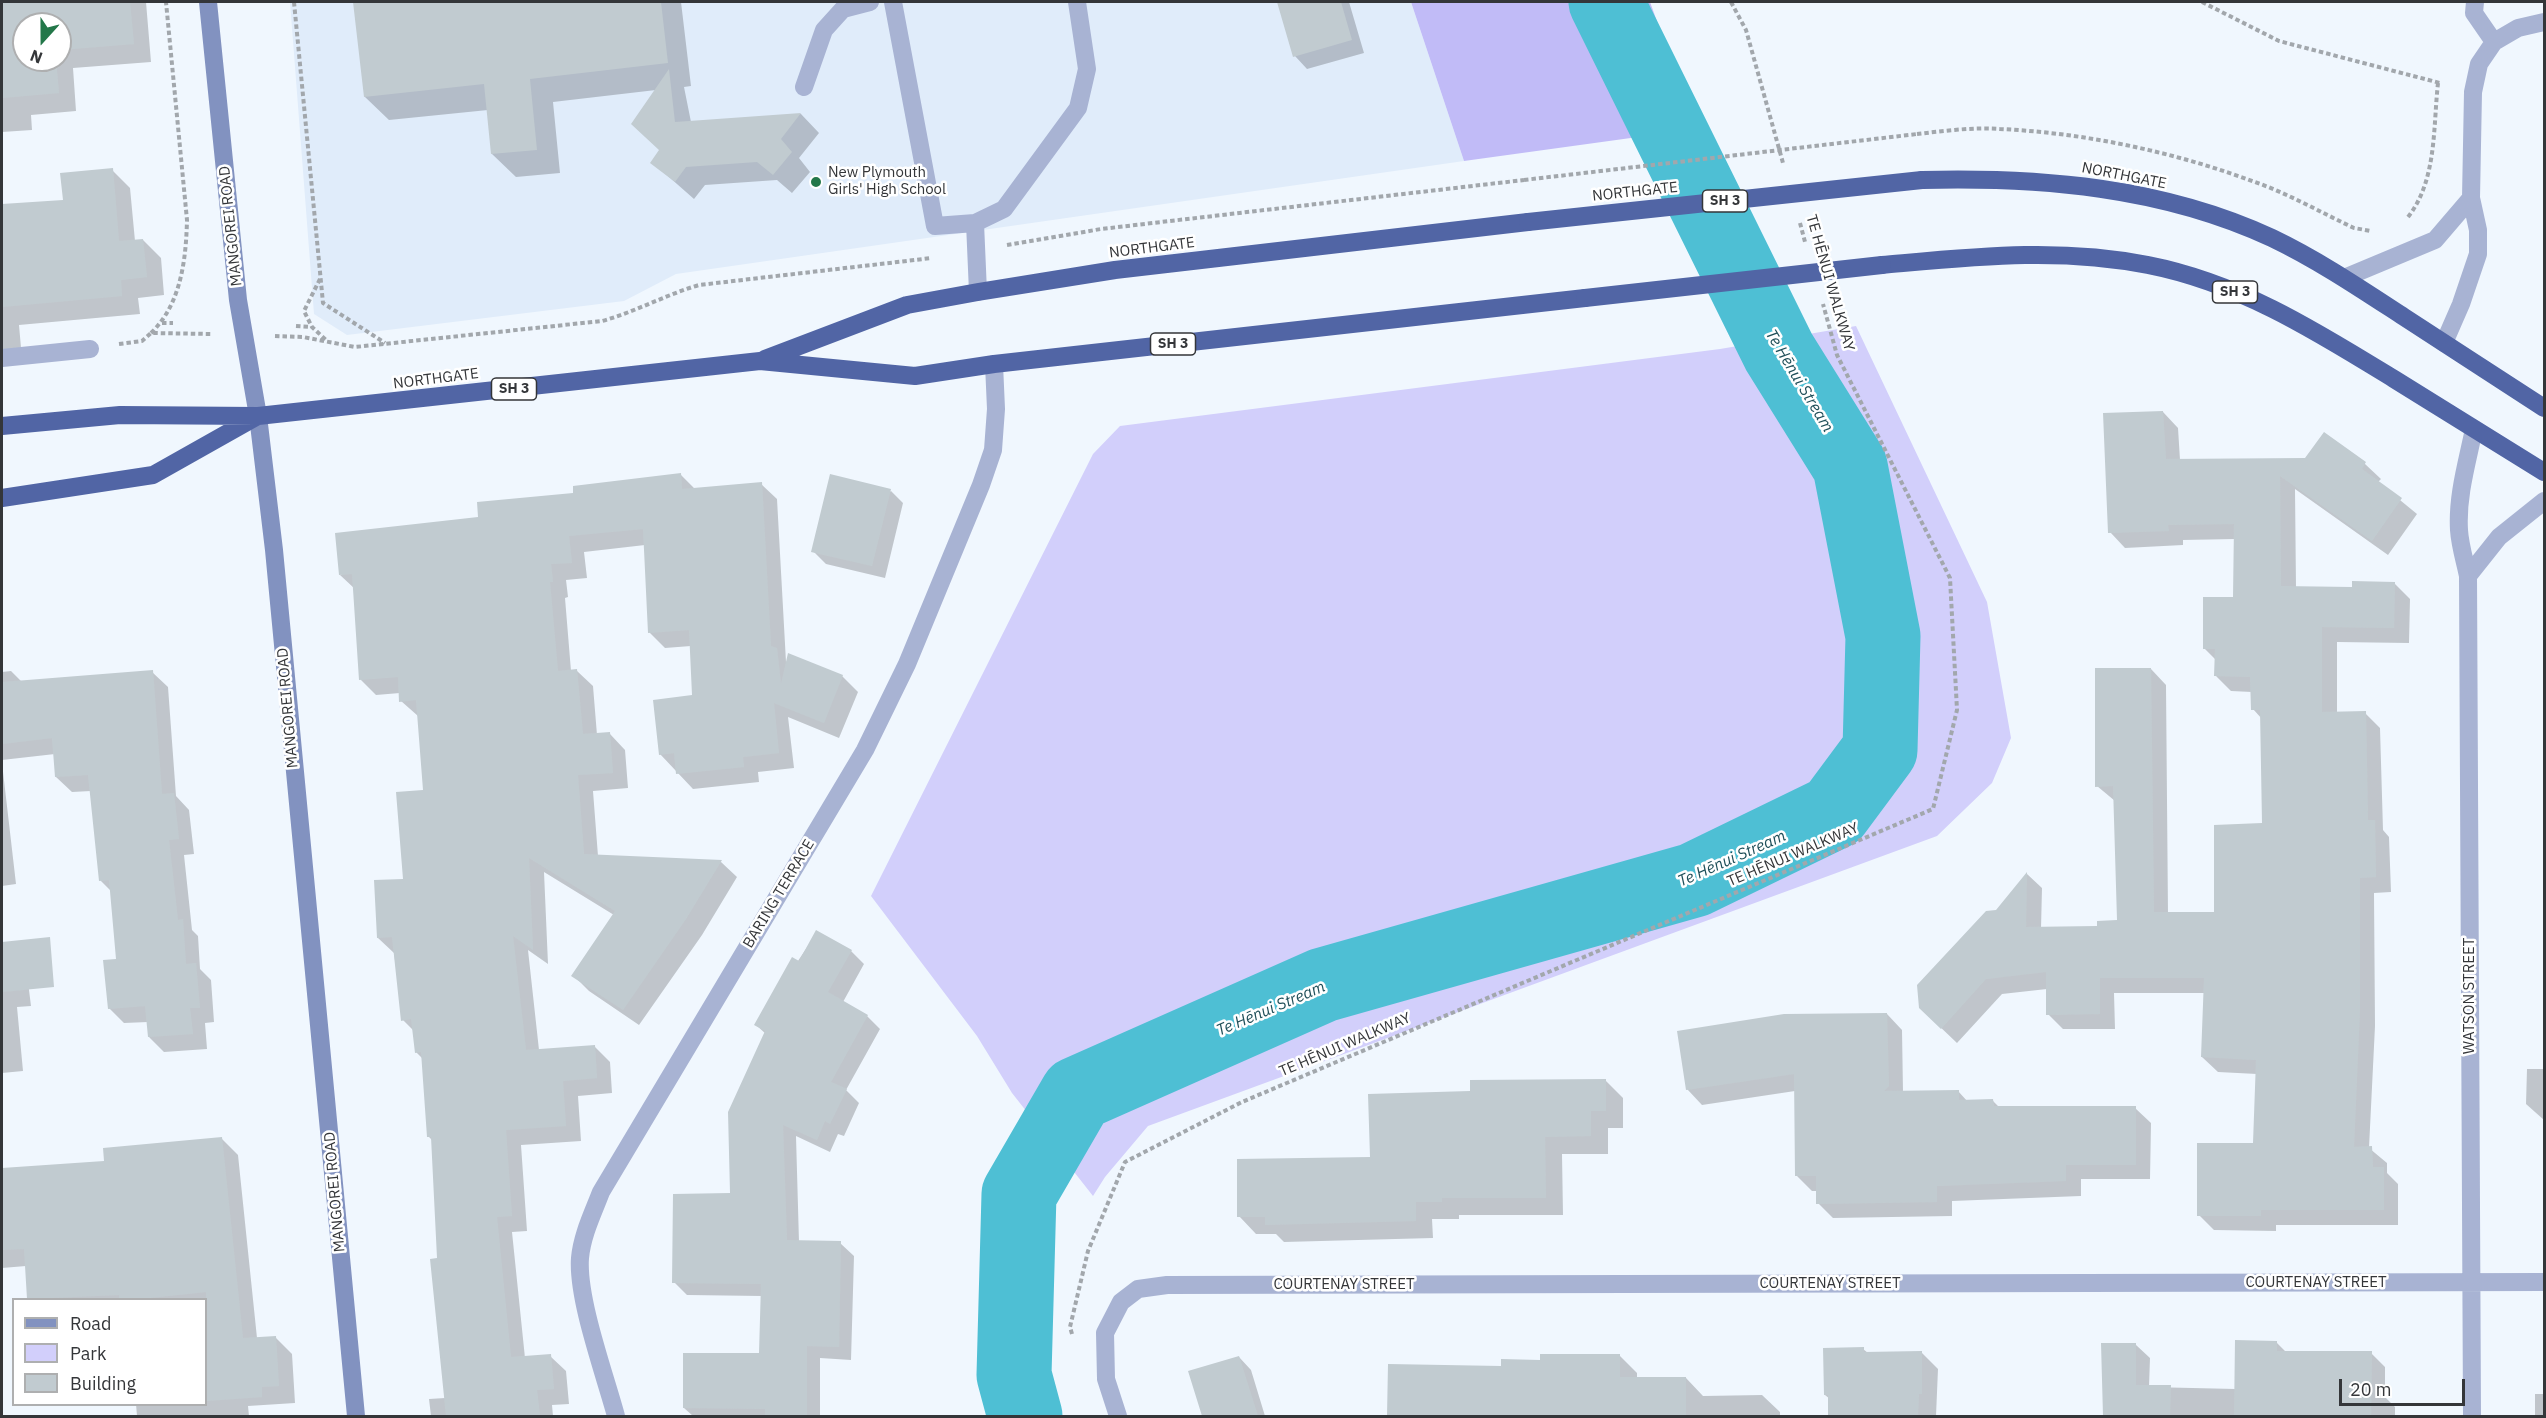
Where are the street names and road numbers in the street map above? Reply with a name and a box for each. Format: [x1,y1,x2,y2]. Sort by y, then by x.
street label: NORTHGATE [2080,159,2168,193]
street label: MANGOREI ROAD [216,165,246,287]
street label: NORTHGATE [1591,179,1679,205]
road number: SH 3 [1702,190,1748,212]
street label: TE HĒNUI WALKWAY [1802,213,1858,353]
street label: NORTHGATE [1108,234,1196,262]
road number: SH 3 [2212,281,2258,303]
road number: SH 3 [1150,333,1196,355]
street label: NORTHGATE [392,365,480,393]
road number: SH 3 [492,378,536,400]
street label: MANGOREI ROAD [274,647,302,769]
street label: TE HĒNUI WALKWAY [1724,819,1862,891]
street label: BARING TERRACE [740,836,818,952]
street label: WATSON STREET [2461,938,2479,1054]
street label: TE HĒNUI WALKWAY [1276,1009,1414,1081]
street label: MANGOREI ROAD [321,1131,349,1253]
street label: COURTENAY STREET [2245,1274,2387,1292]
street label: COURTENAY STREET [1759,1275,1901,1293]
street label: COURTENAY STREET [1273,1276,1415,1294]

